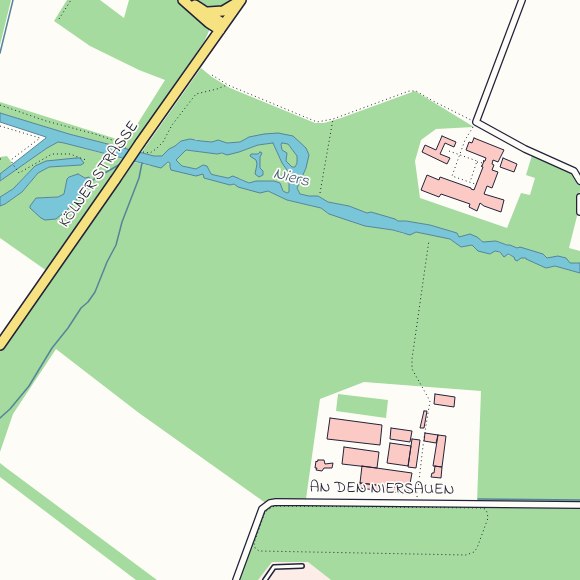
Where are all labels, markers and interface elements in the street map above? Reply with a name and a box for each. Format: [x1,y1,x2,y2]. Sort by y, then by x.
street label: KÖLNER STRASSE [56,118,144,232]
water label: Niers [271,165,311,193]
street label: AN DEN NIERSAUEN [309,479,455,501]

